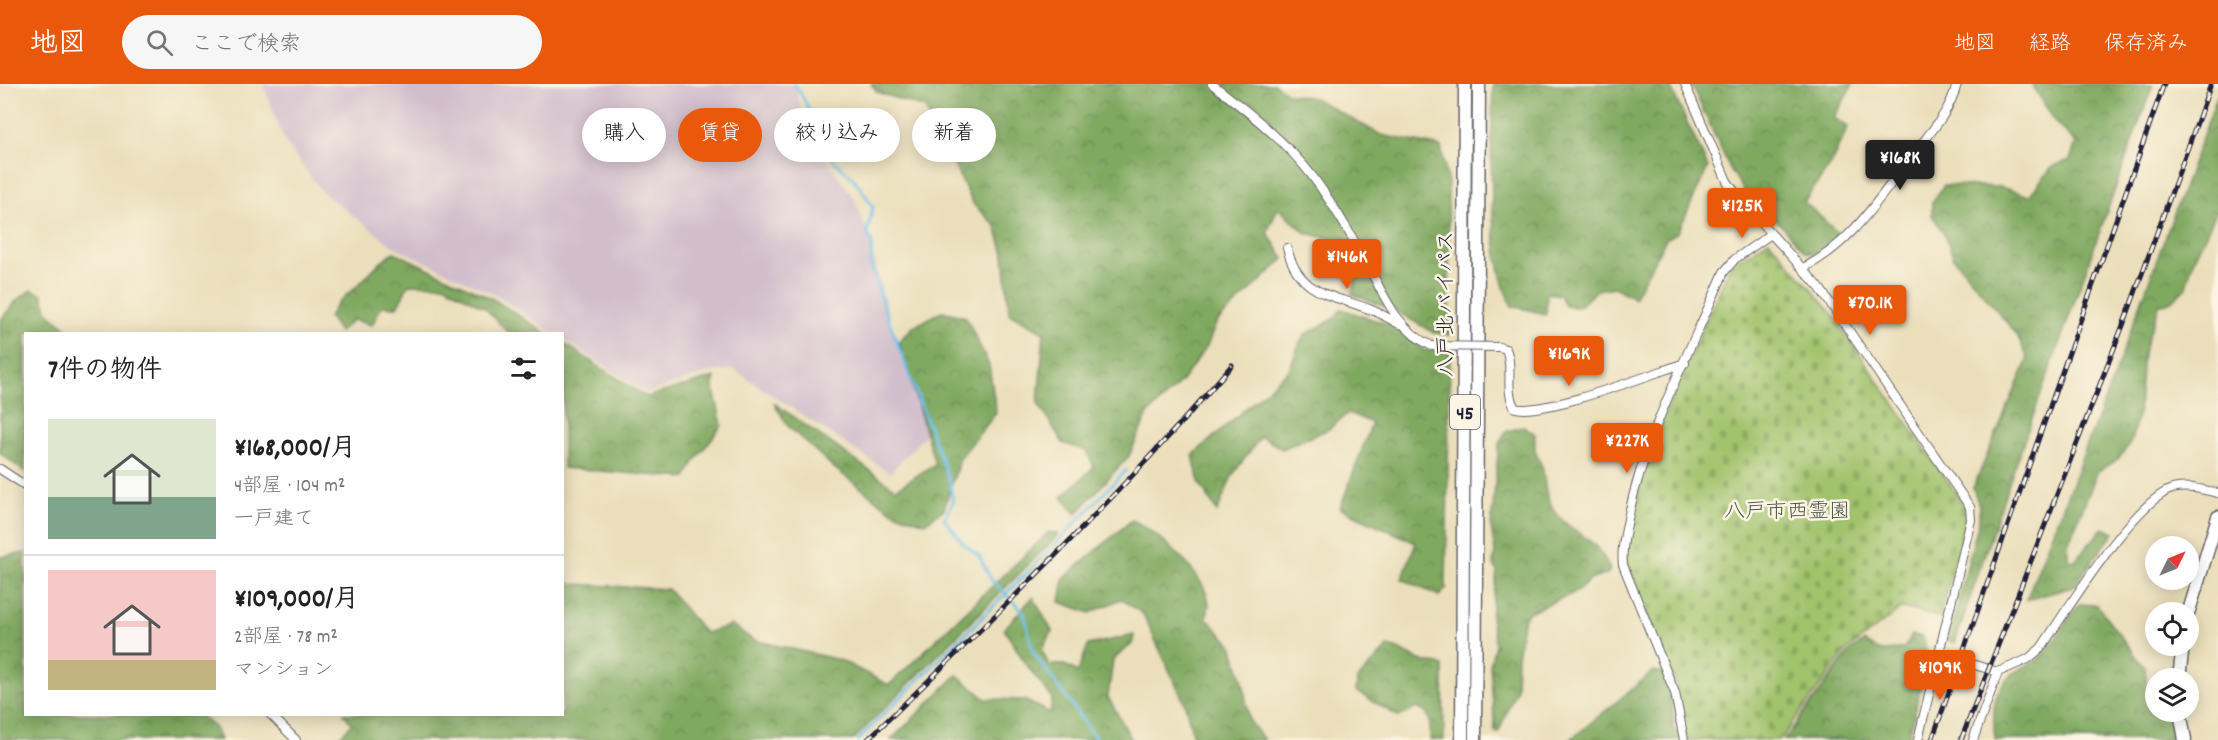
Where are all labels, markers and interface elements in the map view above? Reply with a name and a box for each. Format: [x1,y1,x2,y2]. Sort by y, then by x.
search box [122,15,542,69]
text: 地図 [30,26,86,66]
icon: search [143,26,176,59]
text: ここで検索 [191,30,301,61]
text: 地図 [1954,30,1996,60]
text: 経路 [2029,30,2071,60]
text: 保存済み [2104,30,2188,60]
chip: 購入 [582,108,666,162]
chip: 賃貸 [678,108,762,162]
chip: 絞り込み [774,108,900,162]
chip: 新着 [912,108,996,162]
pin: ¥168K [1858,140,1942,191]
text: ¥168K [1879,145,1921,173]
pin: ¥125K [1700,188,1784,239]
text: ¥125K [1721,193,1763,221]
street label: 八戸北バイパス [1433,231,1463,377]
pin: ¥146K [1305,239,1389,290]
text: ¥146K [1326,244,1368,272]
pin: ¥70.1K [1821,285,1919,336]
text: ¥70.1K [1847,290,1893,318]
pin: ¥169K [1527,336,1611,387]
text: ¥169K [1548,341,1590,369]
icon: filters [507,352,540,385]
text: 7件の物件 [48,353,162,390]
road number: 45 [1450,395,1480,429]
pin: ¥227K [1585,423,1669,474]
text: ¥227K [1605,428,1649,456]
text: ¥168,000/月 [234,431,356,468]
icon: home [96,443,168,515]
text: 4部屋 · 104 m² [234,473,345,501]
park label: 八戸市西霊園 [1724,498,1850,528]
text: 一戸建て [234,506,314,534]
north arrow [2145,536,2199,590]
map controls [2145,536,2199,722]
text: ¥109,000/月 [234,582,359,619]
icon: home [96,594,168,666]
button: locate [2145,602,2199,656]
text: 2部屋 · 78 m² [234,624,338,652]
pin: ¥109K [1898,650,1982,701]
text: ¥109K [1918,655,1962,683]
text: マンション [234,657,333,685]
button: layers [2145,668,2199,722]

